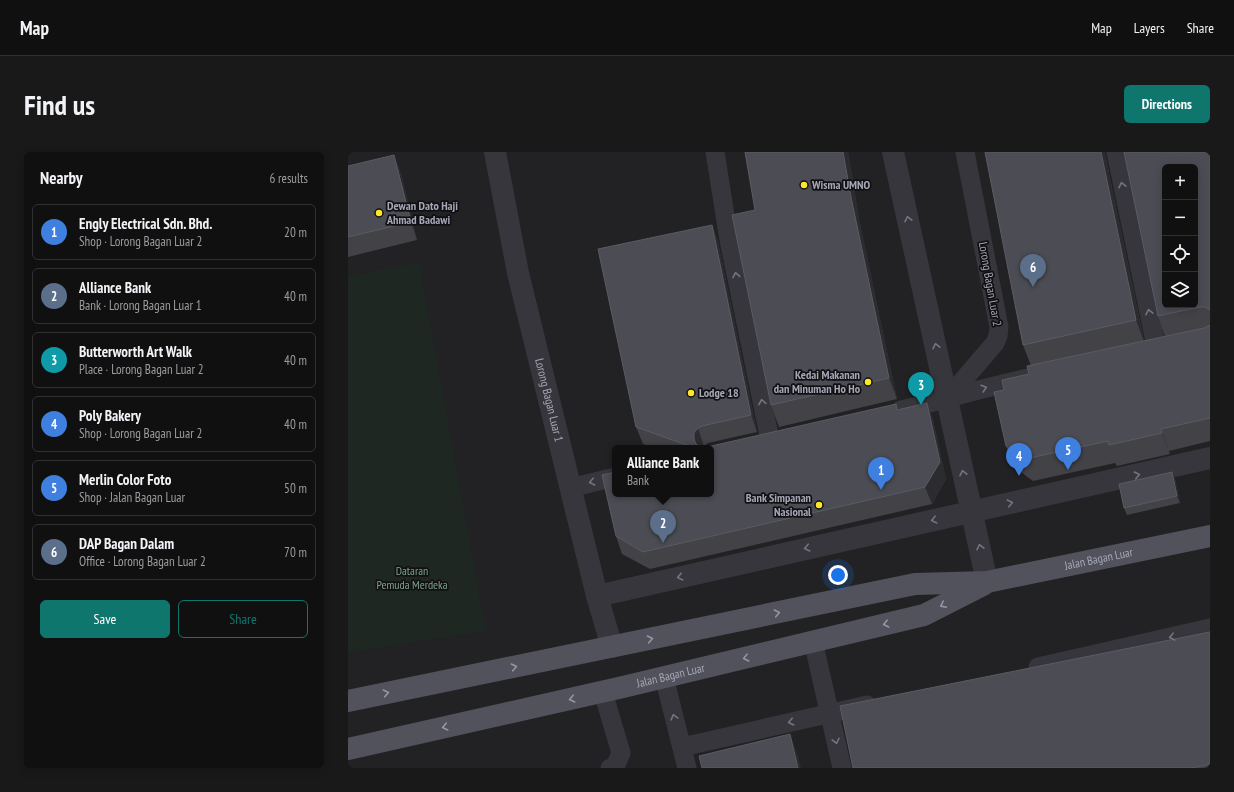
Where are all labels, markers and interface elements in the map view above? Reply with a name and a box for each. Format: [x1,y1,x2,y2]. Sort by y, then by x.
text: Map [20,16,49,40]
text: Map [1091,19,1112,37]
text: Layers [1134,19,1165,37]
text: Share [1187,19,1214,37]
button: Directions [1124,85,1210,123]
text: Find us [24,86,95,123]
map controls [1162,164,1198,308]
button: + [1162,164,1198,200]
text: Nearby [40,167,83,189]
text: 6 results [269,170,308,187]
place label: Wisma UMNO [811,177,871,192]
marker: Wisma UMNO [799,180,809,190]
one-way arrow [1119,182,1127,188]
place label: Dewan Dato Haji Ahmad Badawi [386,198,458,227]
button: − [1162,200,1198,236]
marker: Dewan Dato Haji Ahmad Badawi [374,208,384,218]
text: Engly Electrical Sdn. Bhd. [79,214,212,233]
one-way arrow [904,216,912,223]
text: 1 [51,224,57,241]
text: 20 m [284,224,307,241]
text: Shop · Lorong Bagan Luar 2 [79,233,202,250]
button: locate [1162,236,1198,272]
street label: Lorong Bagan Luar 2 [976,241,1005,327]
pin: 6 [1020,254,1046,287]
one-way arrow [733,272,741,278]
button: layers [1162,272,1198,308]
text: Alliance Bank [79,278,151,297]
text: 2 [51,288,57,305]
text: 40 m [284,288,307,305]
text: Bank · Lorong Bagan Luar 1 [79,297,202,314]
one-way arrow [1145,309,1153,316]
text: Butterworth Art Walk [79,342,192,361]
one-way arrow [932,343,940,350]
text: 3 [51,352,57,369]
text: 40 m [284,352,307,369]
street label: Lorong Bagan Luar 1 [532,357,567,443]
text: Place · Lorong Bagan Luar 2 [79,361,204,378]
place label: Kedai Makanan dan Minuman Ho Ho [774,367,861,396]
pin: 3 [908,372,934,405]
marker: Kedai Makanan dan Minuman Ho Ho [863,377,873,387]
one-way arrow [981,384,988,393]
place label: Lodge 18 [699,385,739,400]
marker: Lodge 18 [686,388,696,398]
one-way arrow [758,399,767,405]
text: Poly Bakery [79,406,141,425]
text: 4 [51,416,57,433]
text: 40 m [284,416,307,433]
text: Shop · Lorong Bagan Luar 2 [79,425,202,442]
pin: 5 [1055,437,1081,470]
pin: 4 [1006,443,1032,476]
popup [612,445,714,497]
text: Alliance Bank [627,453,699,472]
pin: 1 [868,457,894,490]
text: Merlin Color Foto [79,470,171,489]
one-way arrow [960,470,968,477]
one-way arrow [1134,471,1140,479]
text: Bank [627,472,649,489]
one-way arrow [589,478,596,486]
text: 5 [51,480,57,497]
text: 50 m [284,480,307,497]
text: Shop · Jalan Bagan Luar [79,489,185,506]
place label: Bank Simpanan Nasional [746,490,811,519]
one-way arrow [1006,499,1013,508]
marker: Bank Simpanan Nasional [814,500,824,510]
pin: 2 [650,510,676,543]
one-way arrow [931,516,937,524]
text: DAP Bagan Dalam [79,534,174,553]
text: 6 [51,544,57,561]
text: 70 m [284,544,307,561]
one-way arrow [804,544,810,552]
one-way arrow [976,544,984,550]
street label: Jalan Bagan Luar [1062,544,1135,573]
text: Office · Lorong Bagan Luar 2 [79,553,206,570]
park label: Dataran Pemuda Merdeka [376,563,448,592]
your location [828,565,848,585]
one-way arrow [677,572,683,580]
button: Save [40,600,170,638]
button: Share [178,600,308,638]
one-way arrow [940,600,948,608]
one-way arrow [774,609,781,617]
one-way arrow [883,619,890,628]
one-way arrow [1169,632,1175,640]
one-way arrow [647,635,653,643]
one-way arrow [743,653,749,661]
street label: Jalan Bagan Luar [634,660,707,691]
one-way arrow [510,663,517,671]
one-way arrow [383,689,389,698]
one-way arrow [569,694,575,702]
one-way arrow [670,713,679,720]
one-way arrow [788,717,795,726]
one-way arrow [442,723,448,731]
one-way arrow [831,738,839,744]

